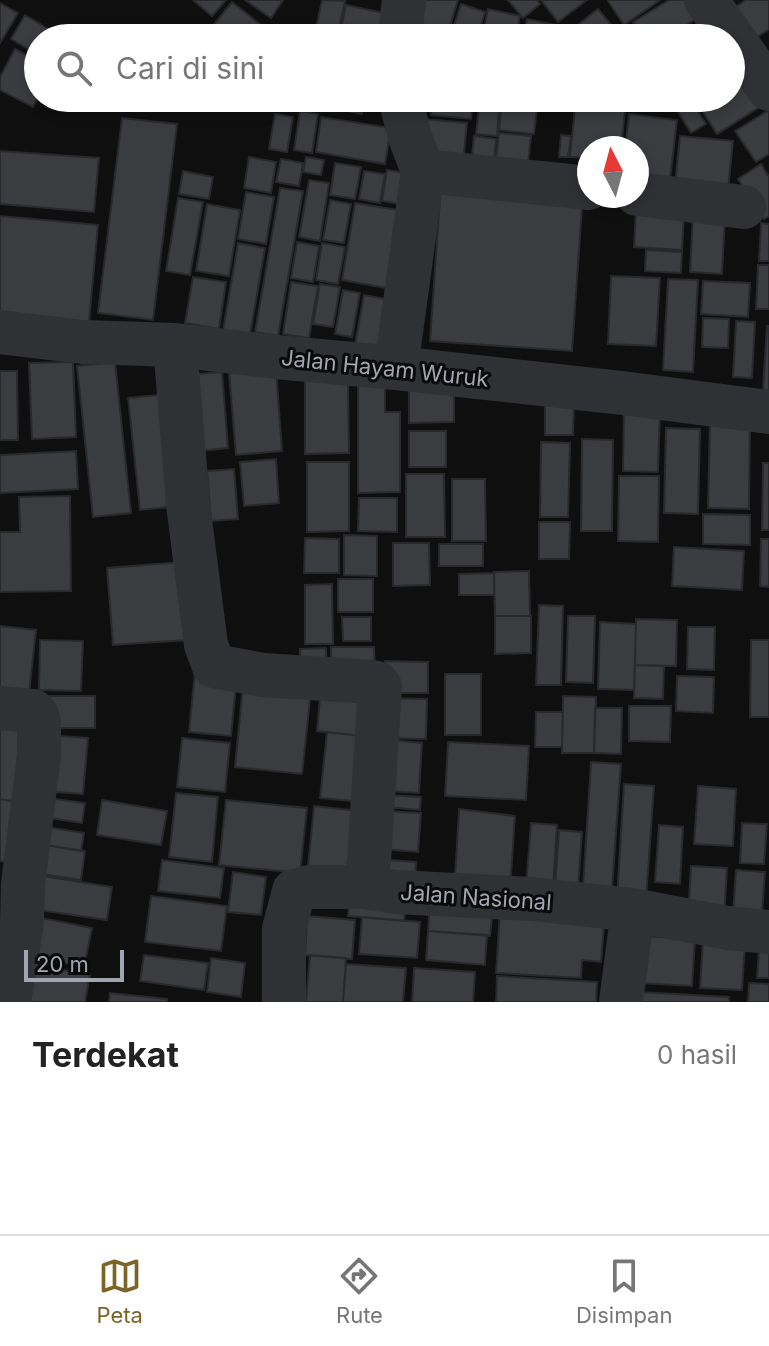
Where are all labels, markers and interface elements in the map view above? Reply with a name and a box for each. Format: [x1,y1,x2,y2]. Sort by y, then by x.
search box [24,24,745,112]
icon: search [52,46,96,90]
text: Cari di sini [116,50,264,86]
north arrow [577,136,649,208]
street label: Jalan Hayam Wuruk [280,344,490,392]
street label: Jalan Nasional [400,879,552,915]
scale bar [24,946,124,982]
text: 20 m [36,951,89,977]
text: Terdekat [32,1034,179,1075]
text: 0 hasil [657,1039,737,1070]
tab: Peta [97,1254,143,1328]
tab: Rute [336,1254,383,1328]
tab: Disimpan [576,1254,672,1328]

